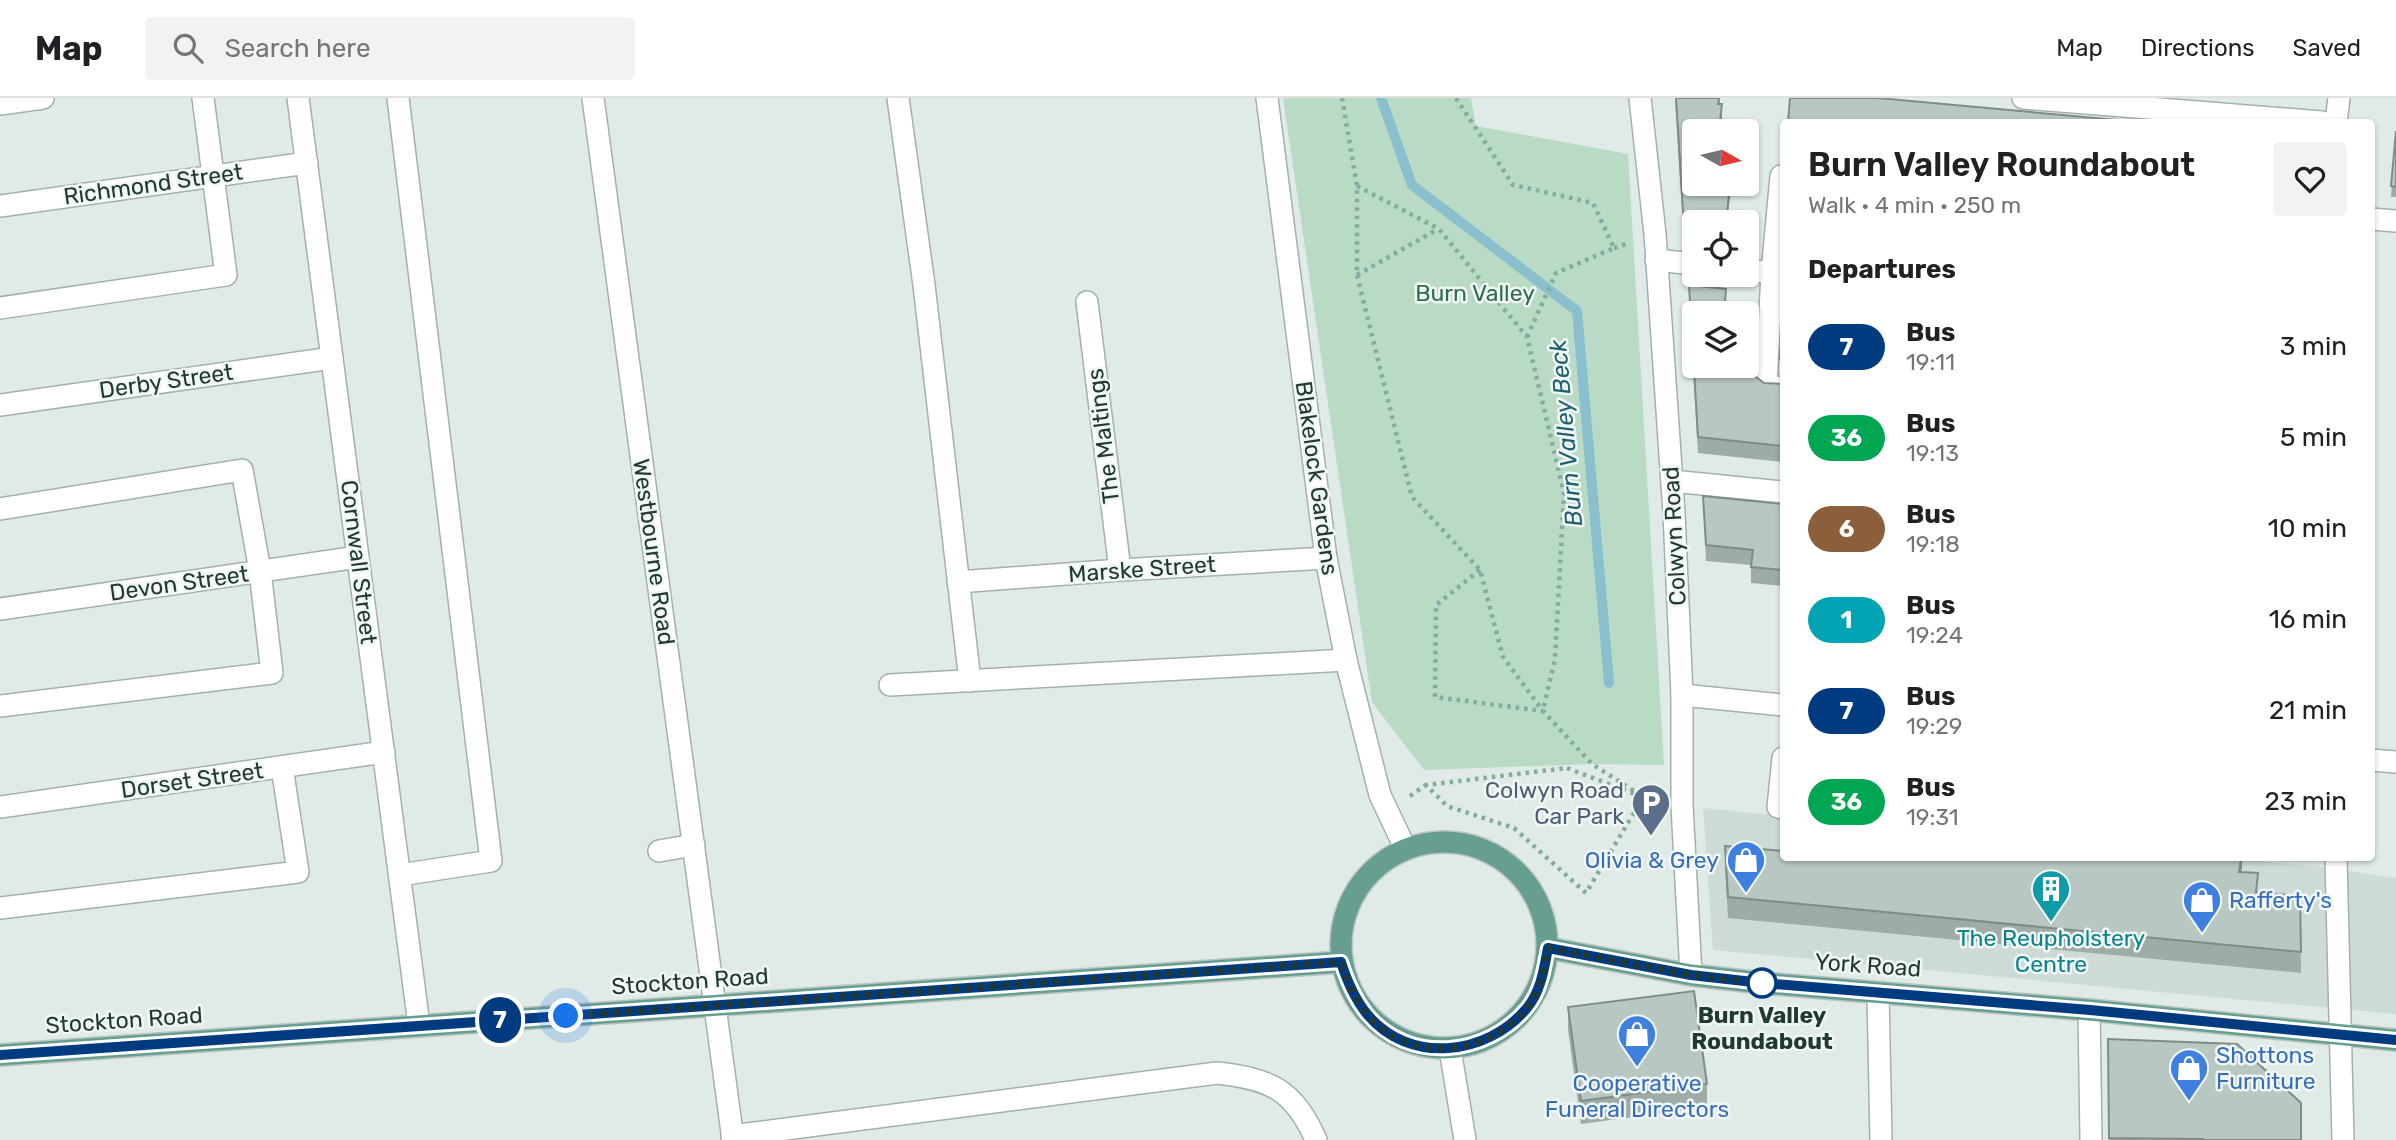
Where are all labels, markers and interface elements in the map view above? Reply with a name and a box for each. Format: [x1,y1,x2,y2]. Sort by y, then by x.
search box [145,17,635,80]
text: Map [35,29,103,68]
icon: search [169,29,207,67]
text: Search here [225,33,370,64]
text: Map [2056,34,2103,62]
text: Directions [2141,34,2254,62]
text: Saved [2292,34,2361,62]
north arrow [1682,119,1759,196]
map controls [1682,119,1759,378]
button: heart [2273,142,2347,216]
text: Burn Valley Roundabout [1808,145,2195,184]
street label: Richmond Street [62,158,244,210]
text: Walk · 4 min · 250 m [1808,191,2021,219]
button: locate [1682,210,1759,287]
text: Departures [1808,254,1956,285]
park label: Burn Valley [1415,279,1535,307]
button: layers [1682,301,1759,378]
text: Bus [1906,317,1955,348]
text: 3 min [2280,331,2347,362]
text: 7 [1840,333,1853,361]
water label: Burn Valley Beck [1544,338,1588,528]
text: 19:11 [1906,348,1955,376]
street label: Derby Street [97,358,235,404]
street label: The Maltings [1081,367,1125,505]
street label: Blakelock Gardens [1290,379,1344,577]
text: Bus [1906,408,1955,439]
text: 5 min [2280,422,2347,453]
text: 36 [1831,424,1862,452]
text: 19:13 [1906,439,1959,467]
street label: Westbourne Road [627,457,681,647]
street label: Colwyn Road [1656,466,1692,606]
street label: Cornwall Street [335,478,383,646]
text: Bus [1906,499,1955,530]
text: 10 min [2268,513,2347,544]
text: 6 [1839,515,1854,543]
text: 19:18 [1906,530,1960,558]
street label: Marske Street [1067,550,1217,588]
street label: Devon Street [108,559,250,607]
text: Bus [1906,590,1955,621]
text: 16 min [2269,604,2347,635]
text: 1 [1841,606,1852,634]
text: 19:24 [1906,621,1963,649]
text: Bus [1906,681,1955,712]
text: 21 min [2269,695,2347,726]
text: 7 [1840,697,1853,725]
text: 19:29 [1906,712,1963,740]
street label: Dorset Street [119,756,265,804]
text: Bus [1906,772,1955,803]
place label: Colwyn Road Car Park [1485,776,1624,830]
parking icon: Colwyn Road Car Park [1630,782,1672,837]
text: 23 min [2265,786,2347,817]
text: 36 [1831,788,1862,816]
text: 19:31 [1906,803,1959,831]
shop icon: Olivia & Grey [1725,839,1767,894]
place label: Olivia & Grey [1585,846,1719,874]
building icon: The Reupholstery Centre [2030,868,2072,923]
shop icon: Rafferty's [2181,879,2223,934]
place label: Rafferty's [2229,886,2332,914]
place label: The Reupholstery Centre [1957,924,2146,978]
street label: York Road [1814,947,1922,983]
street label: Stockton Road [611,962,769,1000]
marker: Burn Valley Roundabout [1747,968,1777,998]
line badge: 7 [477,997,523,1043]
your location [548,998,583,1033]
street label: Stockton Road [45,1001,203,1039]
place label: Burn Valley Roundabout [1691,1001,1833,1055]
text: 7 [493,1006,507,1034]
shop icon: Cooperative Funeral Directors [1616,1013,1658,1068]
place label: Shottons Furniture [2216,1041,2316,1095]
shop icon: Shottons Furniture [2168,1047,2210,1102]
place label: Cooperative Funeral Directors [1545,1069,1729,1123]

